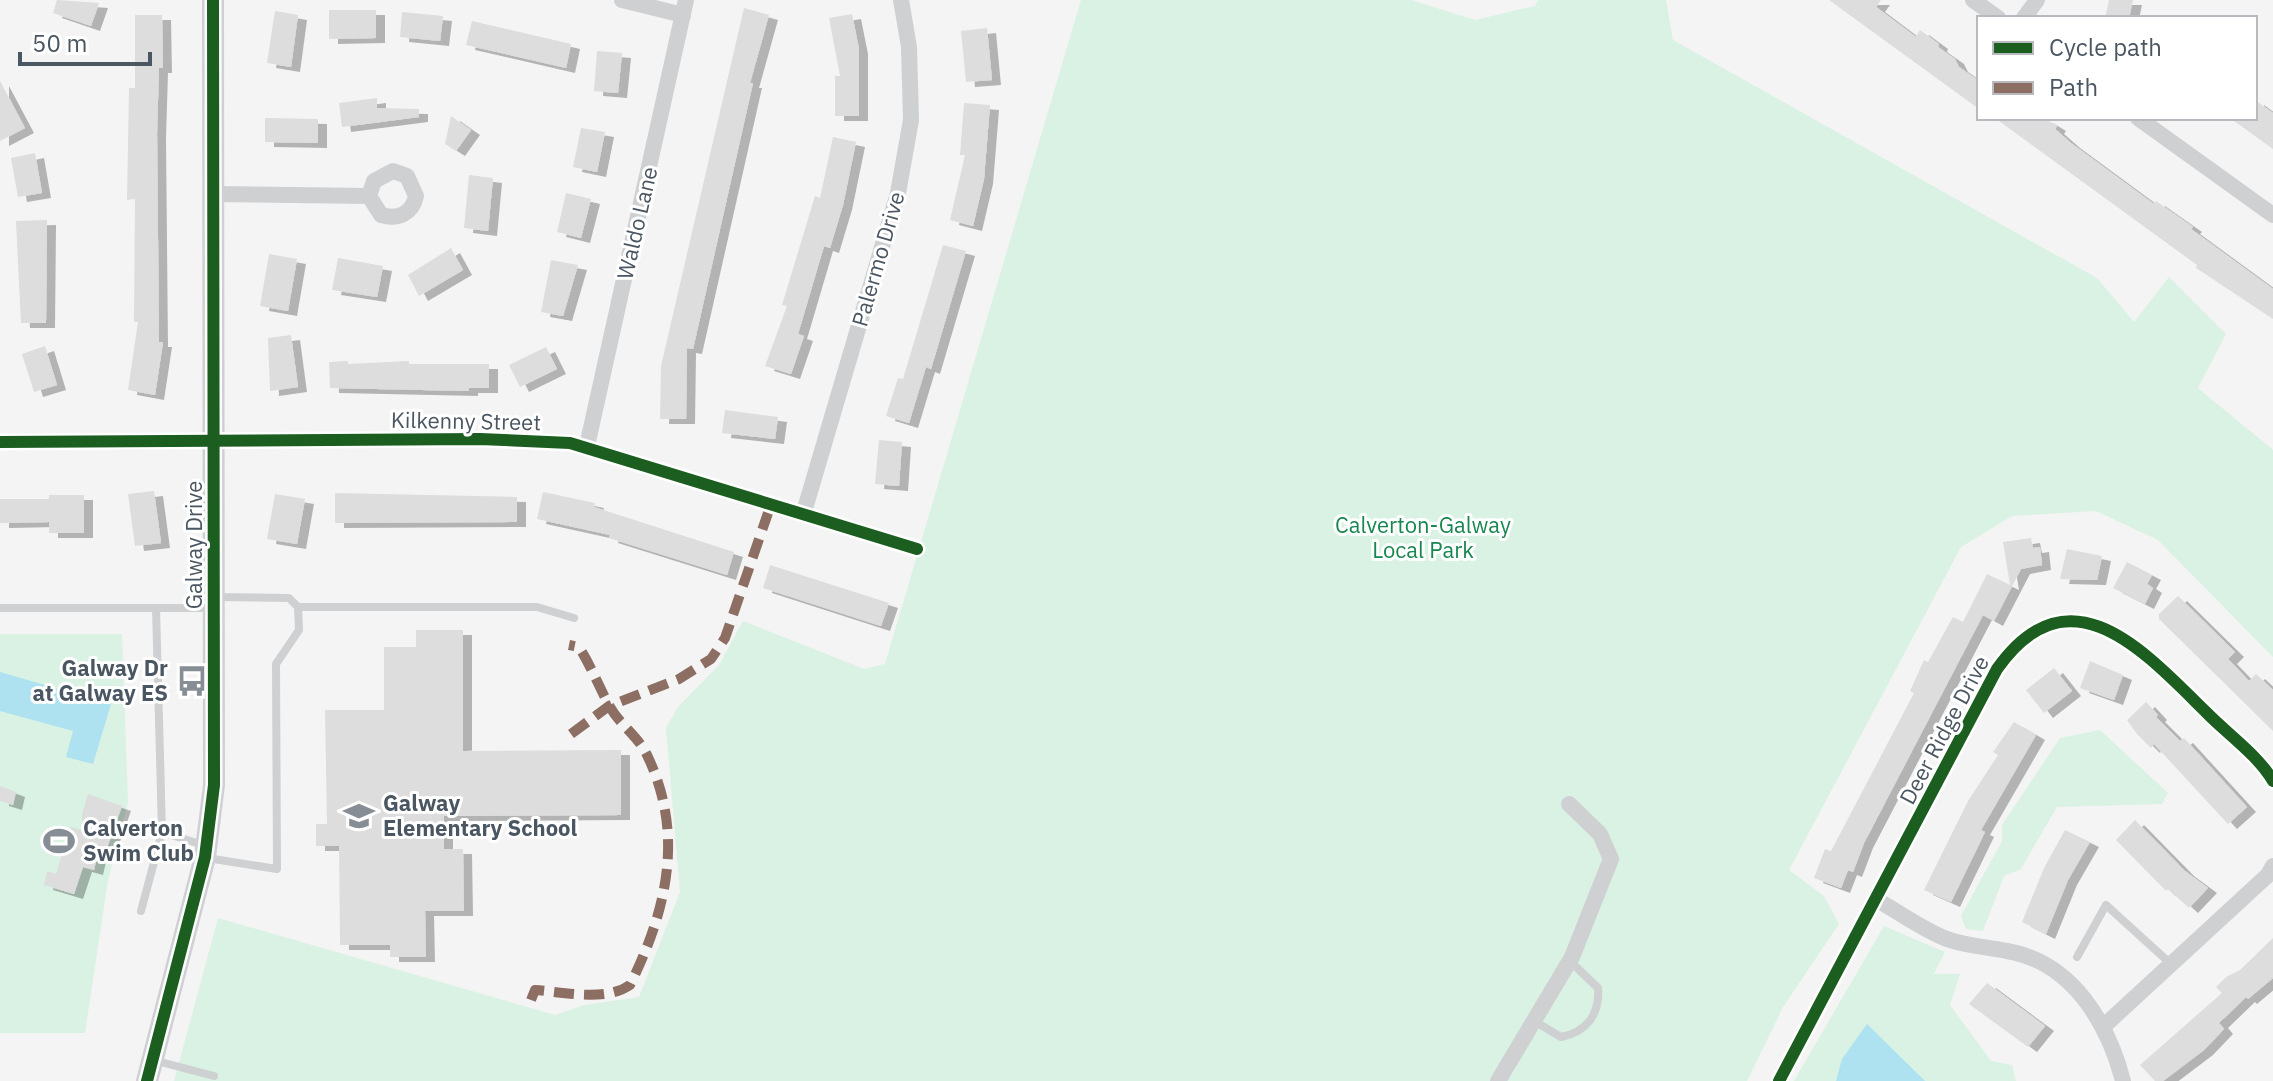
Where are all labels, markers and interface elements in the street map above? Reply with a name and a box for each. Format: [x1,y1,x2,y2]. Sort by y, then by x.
scale bar [20,16,150,66]
legend [1977,16,2257,120]
text: 50 m [32,27,87,59]
text: Cycle path [2049,31,2162,63]
text: Path [2049,71,2098,103]
street label: Waldo Lane [609,164,664,282]
street label: Palermo Drive [844,188,911,330]
street label: Kilkenny Street [391,405,541,436]
street label: Galway Drive [179,481,208,609]
park label: Calverton-Galway Local Park [1335,510,1511,564]
street label: Deer Ridge Drive [1892,650,1995,809]
place label: Galway Dr at Galway ES [33,653,168,707]
bus stop icon: Galway Dr at Galway ES [175,664,209,698]
place label: Galway Elementary School [383,788,577,842]
school or university icon: Galway Elementary School [342,799,376,833]
place label: Calverton Swim Club [83,813,194,867]
sports icon: Calverton Swim Club [42,824,76,858]

